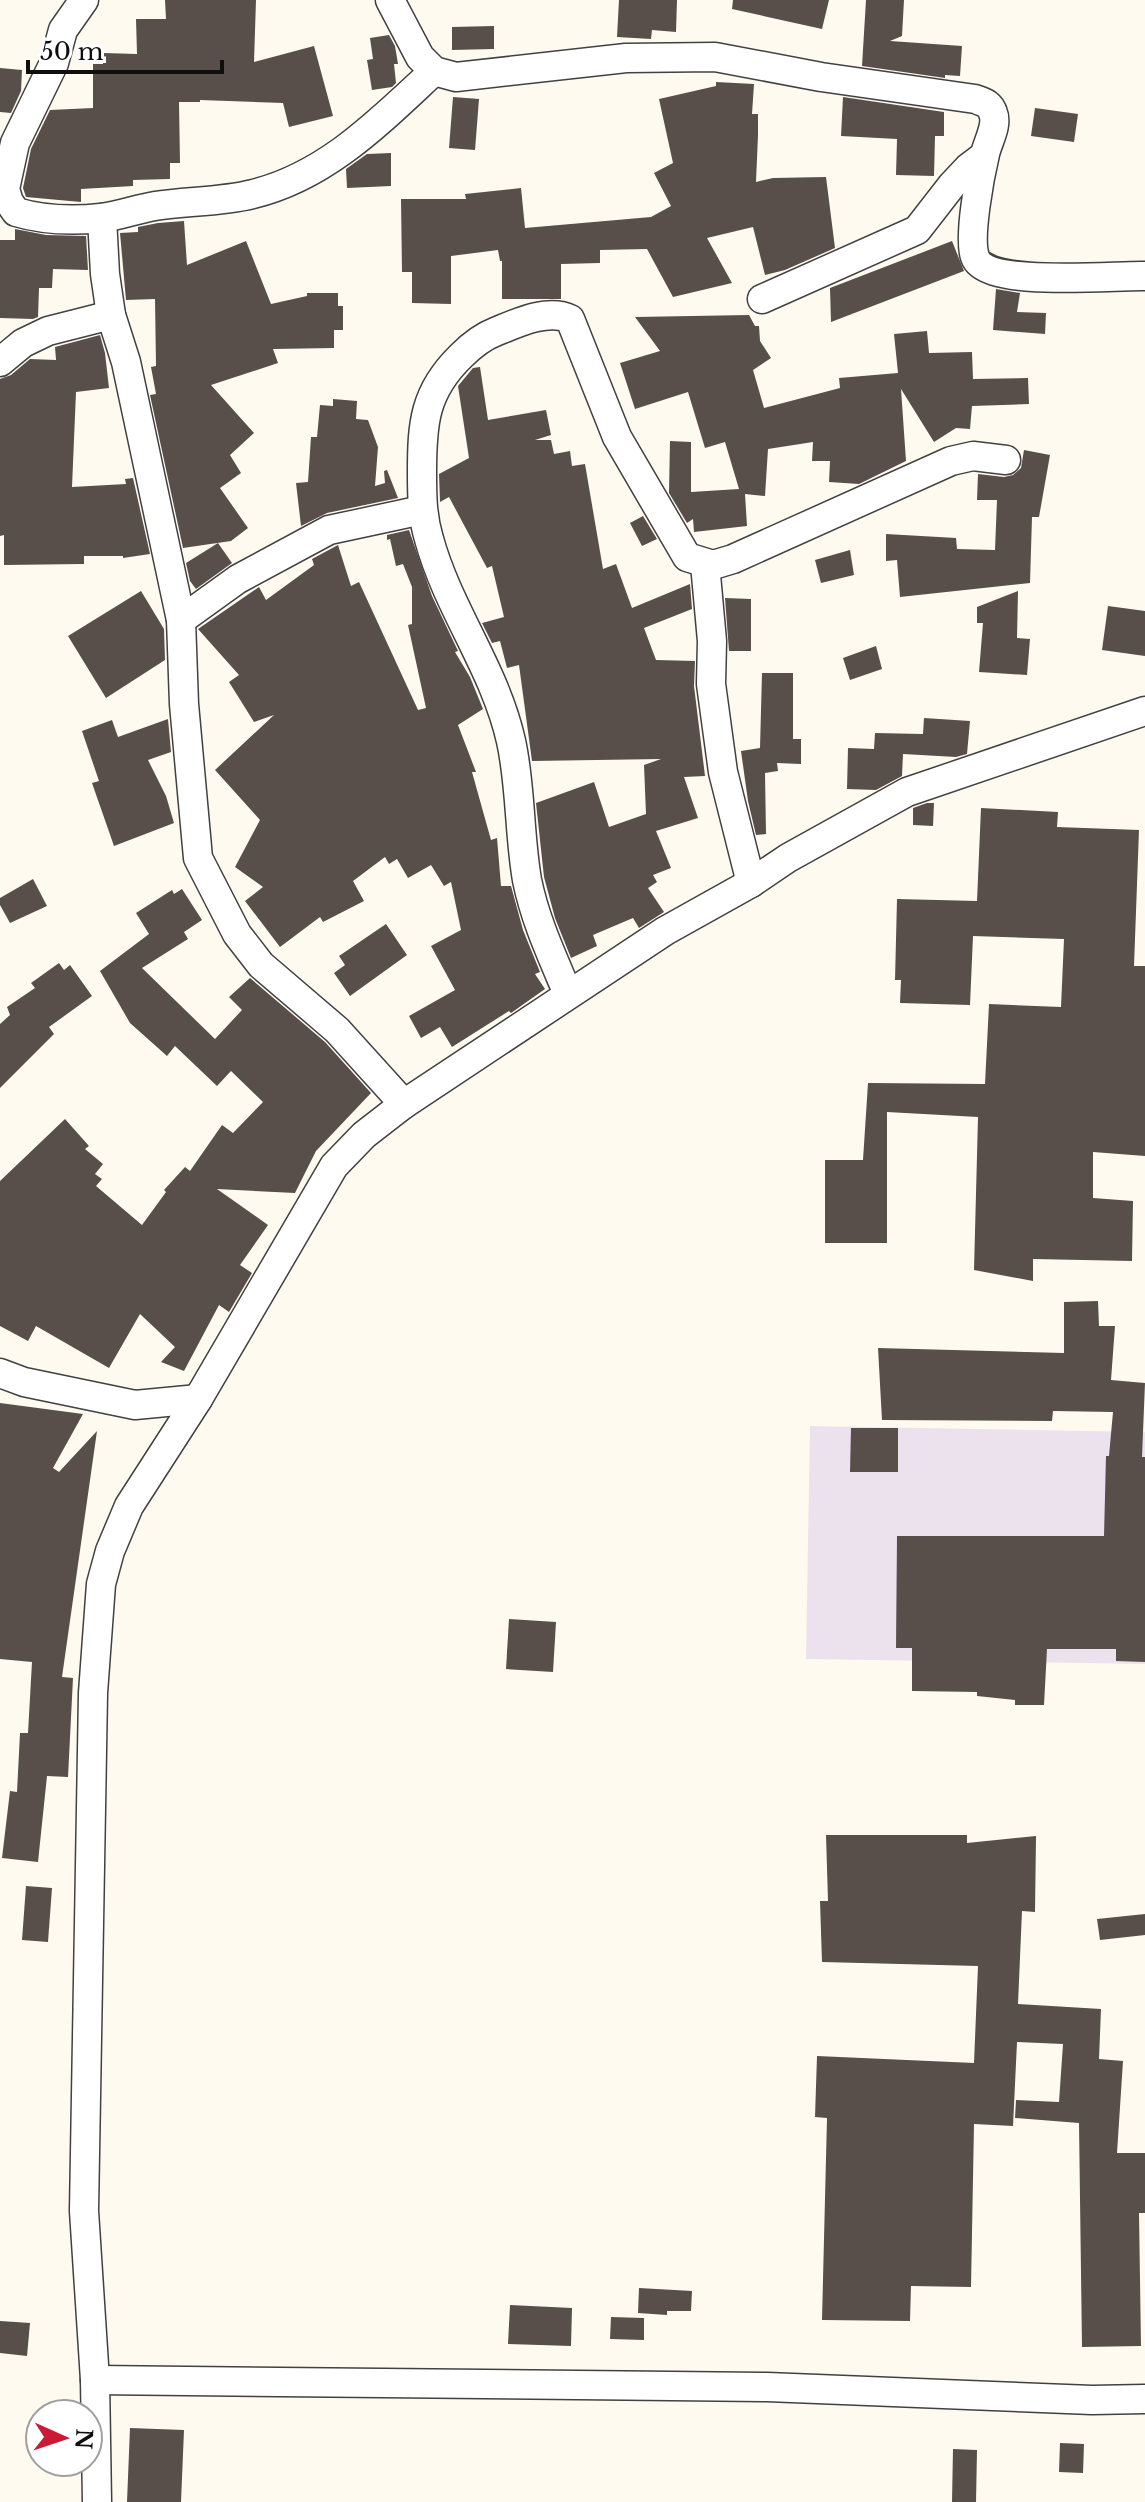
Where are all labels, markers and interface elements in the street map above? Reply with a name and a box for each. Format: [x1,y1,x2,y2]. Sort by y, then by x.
scale bar [28,24,222,74]
text: 50 m [40,37,104,66]
north arrow [24,2398,104,2478]
text: N [69,2428,97,2450]

